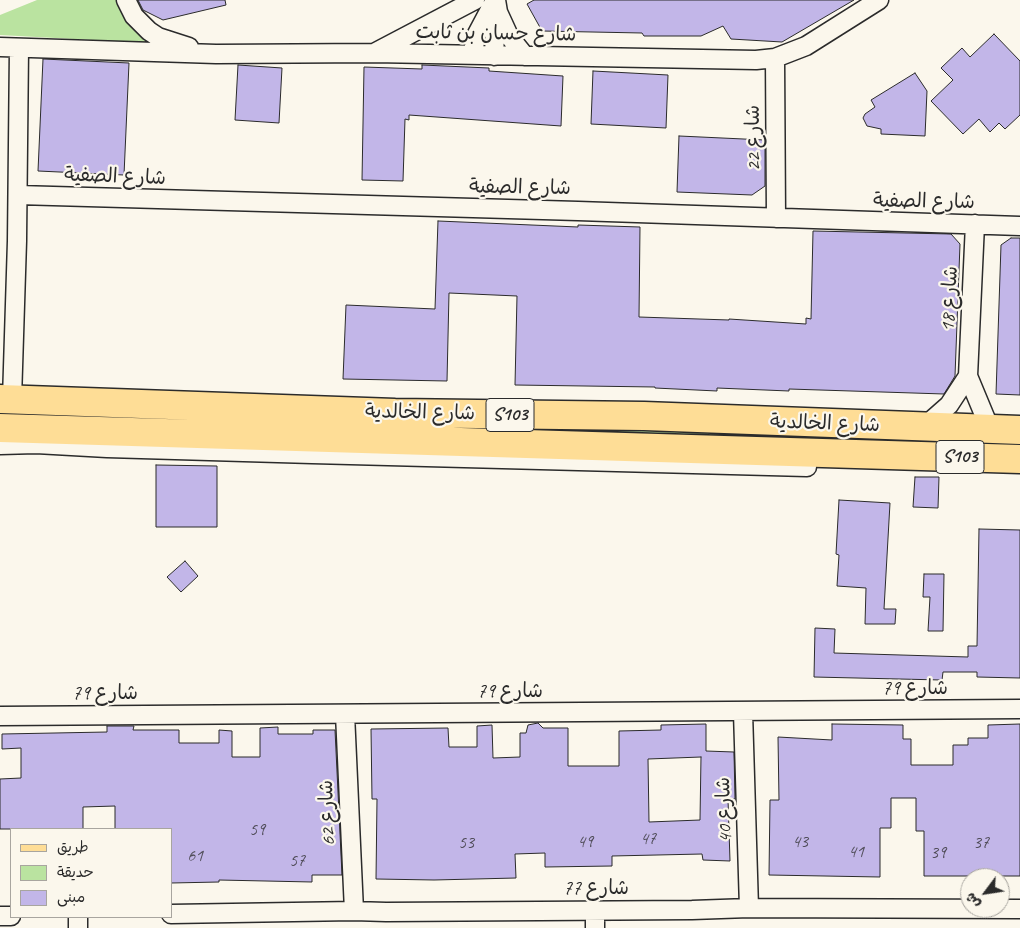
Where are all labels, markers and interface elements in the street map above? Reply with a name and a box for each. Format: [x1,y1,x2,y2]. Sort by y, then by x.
street label: شارع حسان بن ثابت [415,21,577,47]
street label: شارع 22 [741,105,767,171]
street label: شارع الصفية [64,163,166,191]
street label: شارع الصفية [469,175,571,201]
street label: شارع الصفية [873,189,975,215]
street label: شارع 18 [936,265,964,333]
road number: S103 [486,398,534,432]
street label: شارع الخالدية [365,400,475,426]
street label: شارع الخالدية [770,410,880,438]
road number: S103 [936,441,984,474]
street label: شارع 79 [882,677,948,701]
street label: شارع 79 [477,680,543,704]
street label: شارع 79 [72,682,138,706]
street label: شارع 40 [712,777,738,843]
street label: شارع 62 [315,780,341,846]
house number: 59 [249,819,265,841]
legend [10,828,172,918]
house number: 47 [640,828,656,850]
house number: 49 [577,831,593,853]
house number: 43 [792,831,808,853]
house number: 53 [458,832,474,854]
house number: 37 [973,832,989,854]
text: طريق [57,838,89,857]
house number: 41 [848,841,864,863]
house number: 39 [930,842,946,864]
house number: 61 [187,845,203,867]
house number: 57 [289,850,305,872]
text: حديقة [57,863,94,882]
north arrow [960,868,1010,918]
street label: شارع 77 [563,877,629,901]
text: مبنى [57,888,85,907]
text: ش [961,889,984,911]

